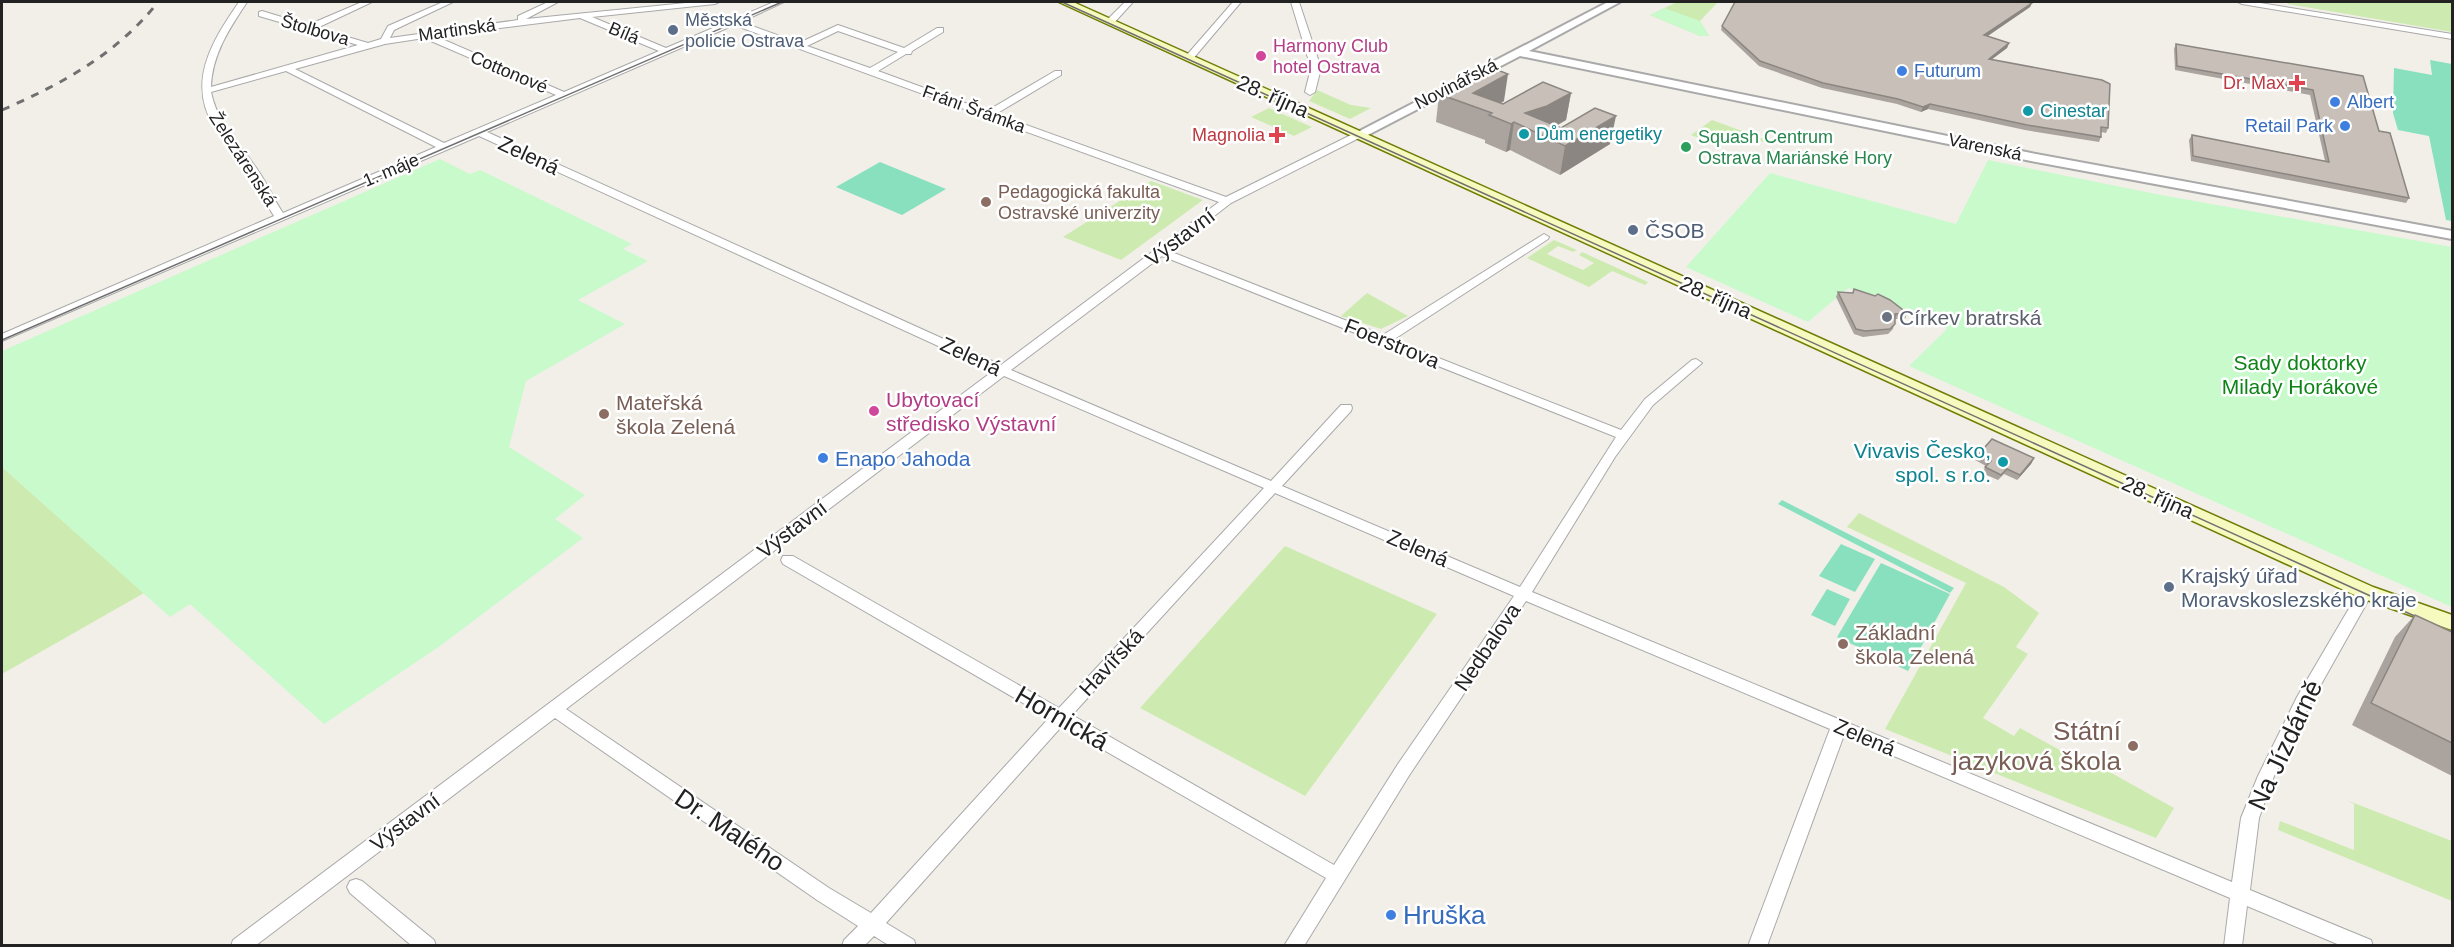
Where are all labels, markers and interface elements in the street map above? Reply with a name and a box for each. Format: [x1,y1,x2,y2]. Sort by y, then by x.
street label: Štolbova [279,10,353,50]
place label: Městská policie Ostrava [685,10,805,51]
street label: Martinská [417,15,498,45]
street label: Bílá [606,18,643,49]
marker: Městská policie Ostrava [666,23,680,37]
place label: Harmony Club hotel Ostrava [1273,36,1388,77]
street label: Cottonové [467,47,551,97]
marker: Harmony Club hotel Ostrava [1254,49,1268,63]
street label: Novinářská [1411,54,1502,113]
place label: Futurum [1914,61,1981,81]
marker: Futurum [1895,64,1909,78]
street label: 28. října [1234,70,1313,122]
place label: Dr. Max [2223,73,2285,93]
marker: Dr. Max [2290,76,2304,90]
street label: Fráni Šrámka [920,80,1029,137]
place label: Albert [2347,92,2394,112]
marker: Albert [2328,95,2342,109]
place label: Cinestar [2040,101,2107,121]
marker: Cinestar [2021,104,2035,118]
street label: Železárenská [205,108,281,211]
place label: Retail Park [2245,116,2334,136]
marker: Retail Park [2338,119,2352,133]
place label: Dům energetiky [1536,124,1662,144]
place label: Magnolia [1192,125,1266,145]
marker: Dům energetiky [1517,127,1531,141]
place label: Squash Centrum Ostrava Mariánské Hory [1698,127,1892,168]
marker: Magnolia [1270,128,1284,142]
street label: Varenská [1946,129,2025,165]
street label: Zelená [495,131,563,179]
marker: Squash Centrum Ostrava Mariánské Hory [1679,140,1693,154]
street label: 1. máje [360,149,422,191]
place label: Pedagogická fakulta Ostravské univerzity [998,182,1161,223]
marker: Pedagogická fakulta Ostravské univerzity [979,195,993,209]
street label: Výstavní [1141,203,1219,270]
place label: ČSOB [1645,219,1705,242]
marker: ČSOB [1626,223,1640,237]
street label: 28. října [1677,271,1756,323]
place label: Církev bratrská [1899,306,2042,329]
marker: Církev bratrská [1880,310,1894,324]
street label: Foerstrova [1341,314,1443,373]
street label: Zelená [937,332,1005,380]
park label: Sady doktorky Milady Horákové [2222,351,2378,398]
place label: Ubytovací středisko Výstavní [886,388,1057,435]
place label: Mateřská škola Zelená [616,391,735,438]
marker: Ubytovací středisko Výstavní [867,404,881,418]
marker: Mateřská škola Zelená [597,407,611,421]
place label: Vivavis Česko, spol. s r.o. [1854,439,1991,486]
place label: Enapo Jahoda [835,447,971,470]
marker: Enapo Jahoda [816,451,830,465]
marker: Vivavis Česko, spol. s r.o. [1996,455,2010,469]
street label: 28. října [2119,471,2198,523]
street label: Výstavní [753,495,831,562]
street label: Zelená [1384,525,1452,571]
place label: Krajský úřad Moravskoslezského kraje [2181,564,2417,611]
marker: Krajský úřad Moravskoslezského kraje [2162,580,2176,594]
street label: Nedbalova [1449,599,1525,695]
place label: Základní škola Zelená [1855,621,1974,668]
street label: Havířská [1074,624,1148,700]
marker: Základní škola Zelená [1836,637,1850,651]
street label: Na Jízdárně [2242,675,2328,815]
street label: Hornická [1010,679,1114,757]
street label: Zelená [1831,714,1899,760]
place label: Státní jazyková škola [1951,716,2122,776]
marker: Státní jazyková škola [2126,739,2140,753]
street label: Dr. Malého [669,782,791,878]
street label: Výstavní [366,788,444,855]
place label: Hruška [1403,900,1486,930]
marker: Hruška [1384,908,1398,922]

